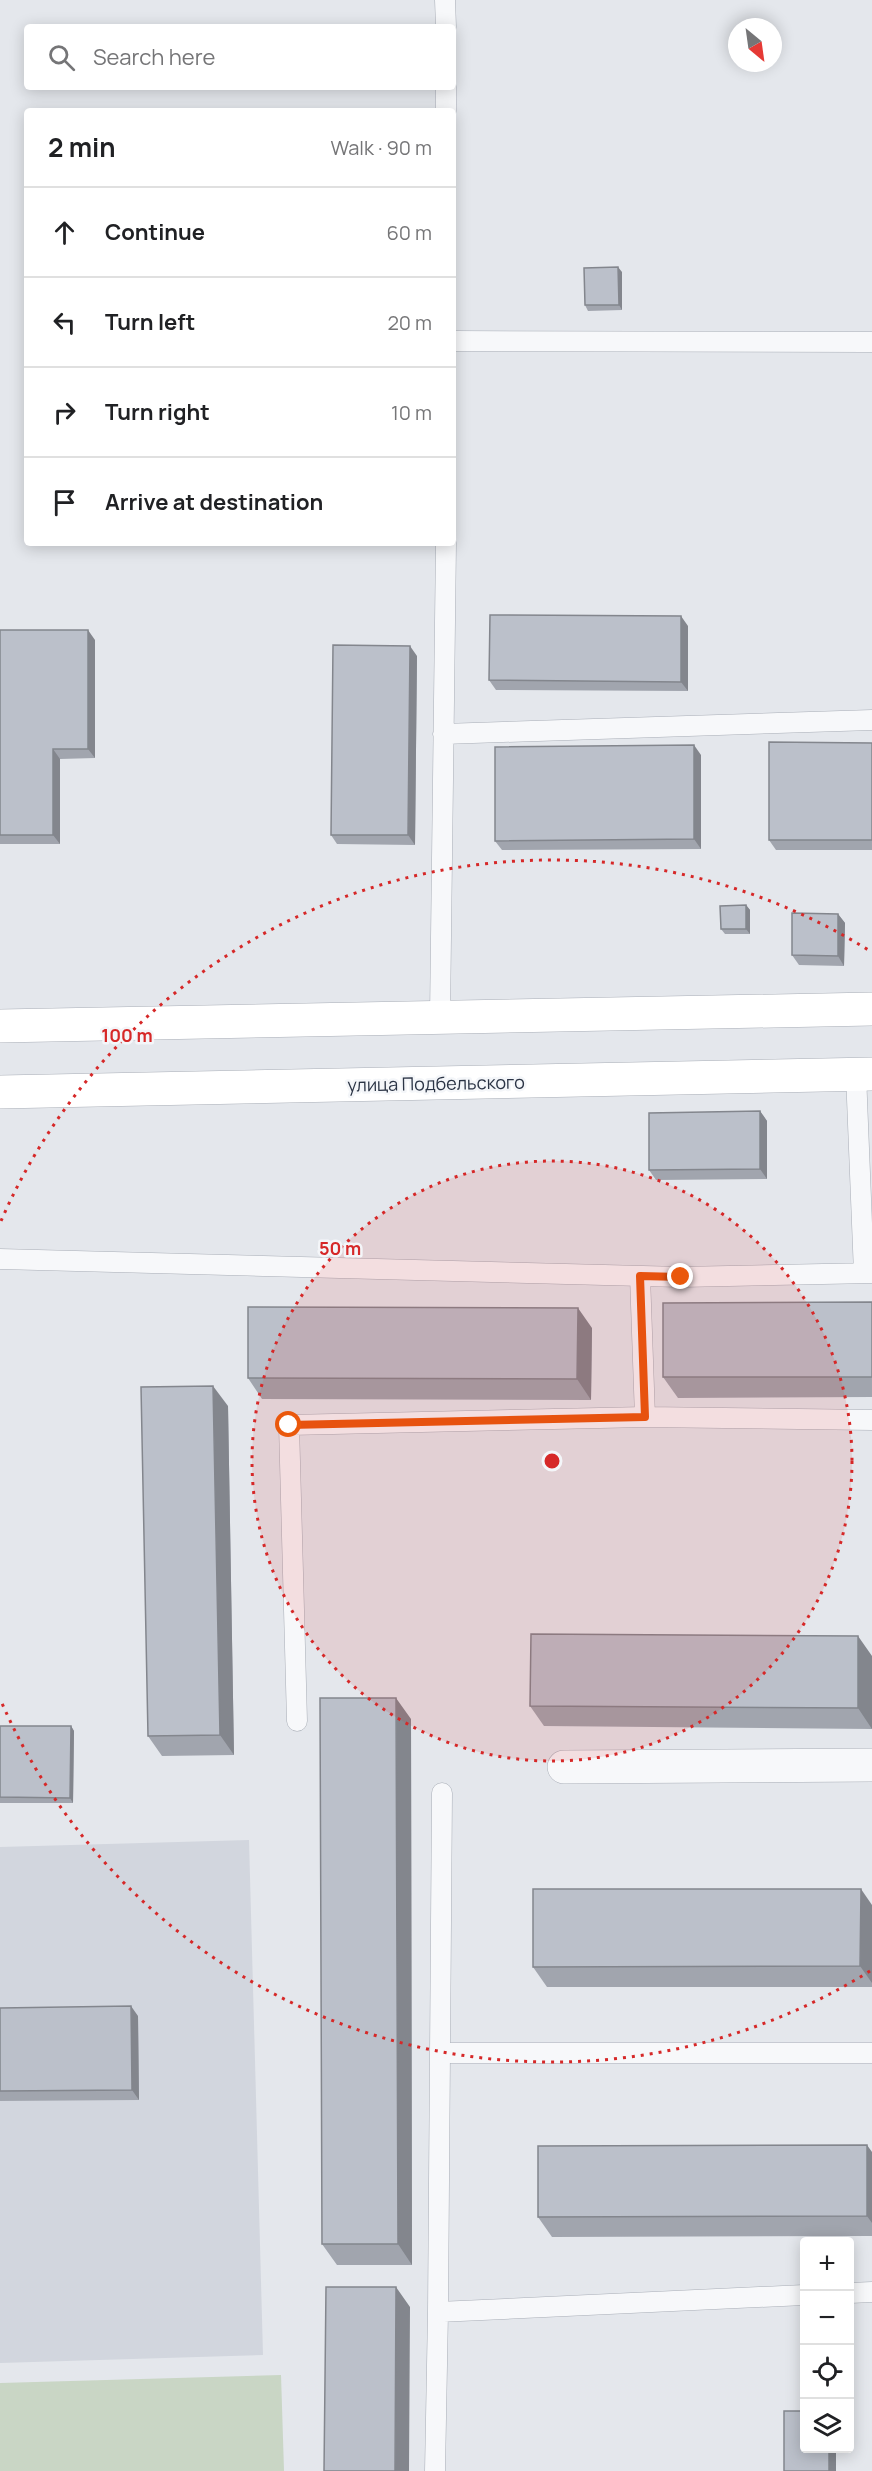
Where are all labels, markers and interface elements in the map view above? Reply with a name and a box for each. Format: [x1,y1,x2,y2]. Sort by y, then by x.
north arrow [728,18,782,72]
search box [24,24,456,90]
icon: search [45,41,78,74]
text: Search here [93,42,215,72]
text: 2 min [48,129,116,165]
text: Walk · 90 m [330,134,432,161]
icon: ahead [48,216,81,249]
text: Continue [105,217,205,247]
text: 60 m [386,219,432,246]
icon: left [48,306,81,339]
text: Turn left [105,307,195,337]
text: 20 m [387,309,432,336]
icon: right [48,396,81,429]
text: Turn right [105,397,210,427]
text: 10 m [391,399,432,426]
icon: arrive [48,486,81,519]
text: Arrive at destination [105,487,323,517]
text: 100 m [101,1023,153,1047]
street label: улица Подбельского [347,1069,525,1097]
text: 50 m [319,1236,361,1260]
route end [667,1263,693,1289]
route start [275,1411,301,1437]
centre of rings [542,1451,562,1471]
map controls [800,2237,854,2453]
button: + [800,2237,854,2291]
button: − [800,2291,854,2345]
button: locate [800,2345,854,2399]
button: layers [800,2399,854,2453]

